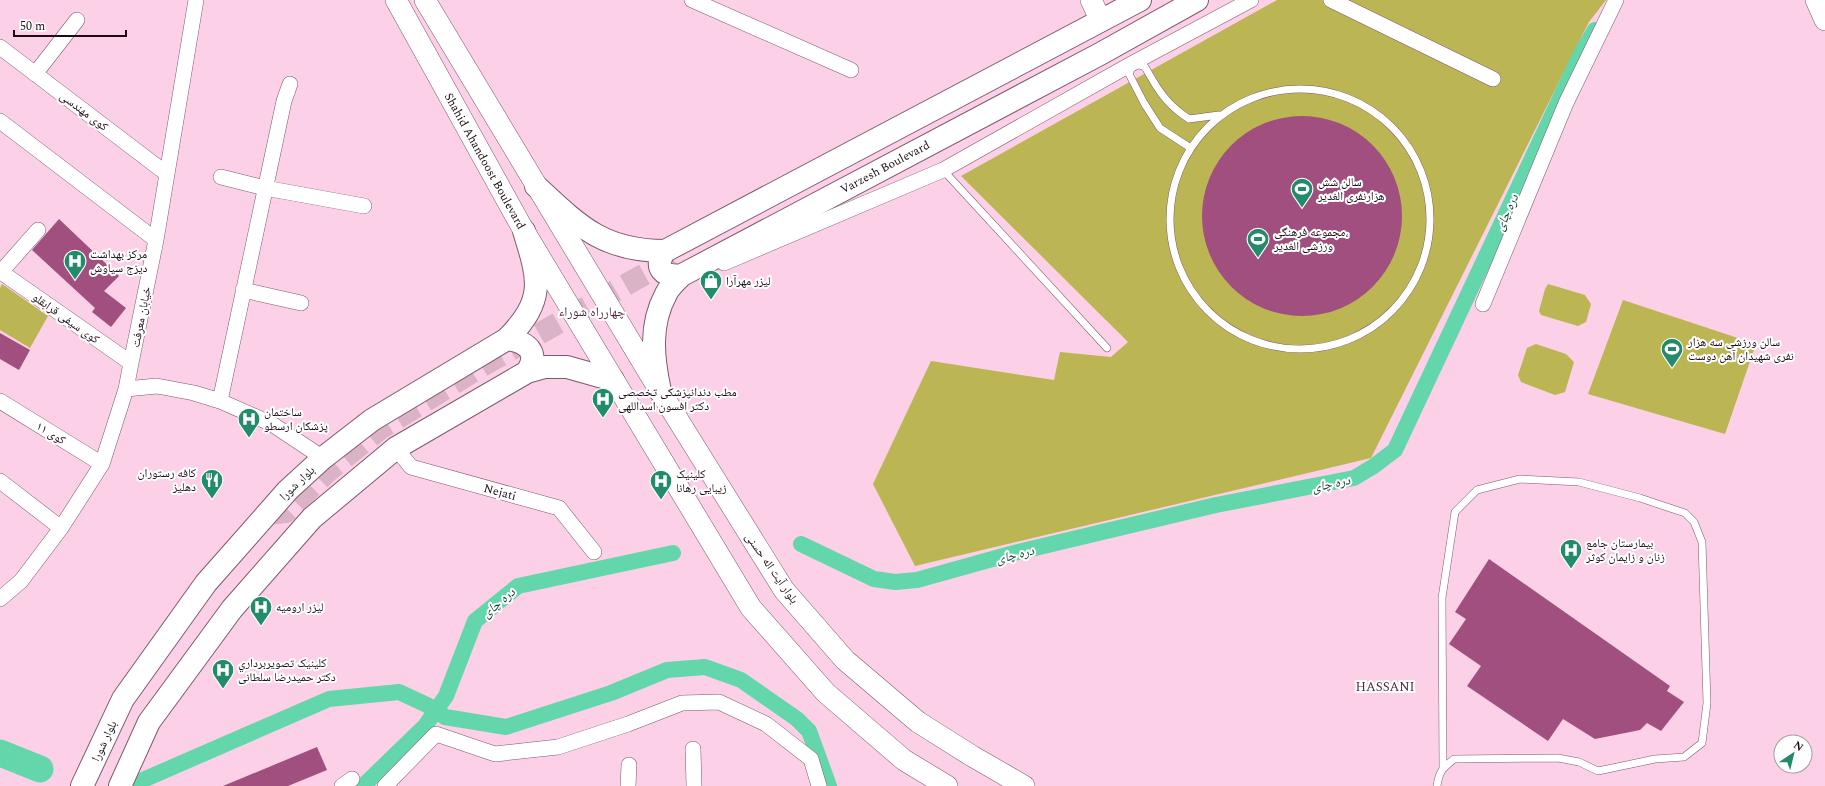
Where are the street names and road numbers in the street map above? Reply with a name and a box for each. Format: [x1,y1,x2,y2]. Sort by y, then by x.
street label: کوی مهندسی [55,87,112,136]
street label: Shahid Ahandoost Boulevard [439,89,530,233]
street label: Varzesh Boulevard [837,136,934,199]
street label: خیابان معرفت [126,285,157,349]
street label: کوی سیفی قرابقلو [28,288,103,349]
street label: کوی ۱۱ [32,417,69,450]
street label: بلوار شورا [275,461,320,505]
street label: Nejati [481,479,519,506]
street label: بلوار آیت اله حسنی [740,529,803,608]
street label: بلوار شورا [87,718,122,765]

